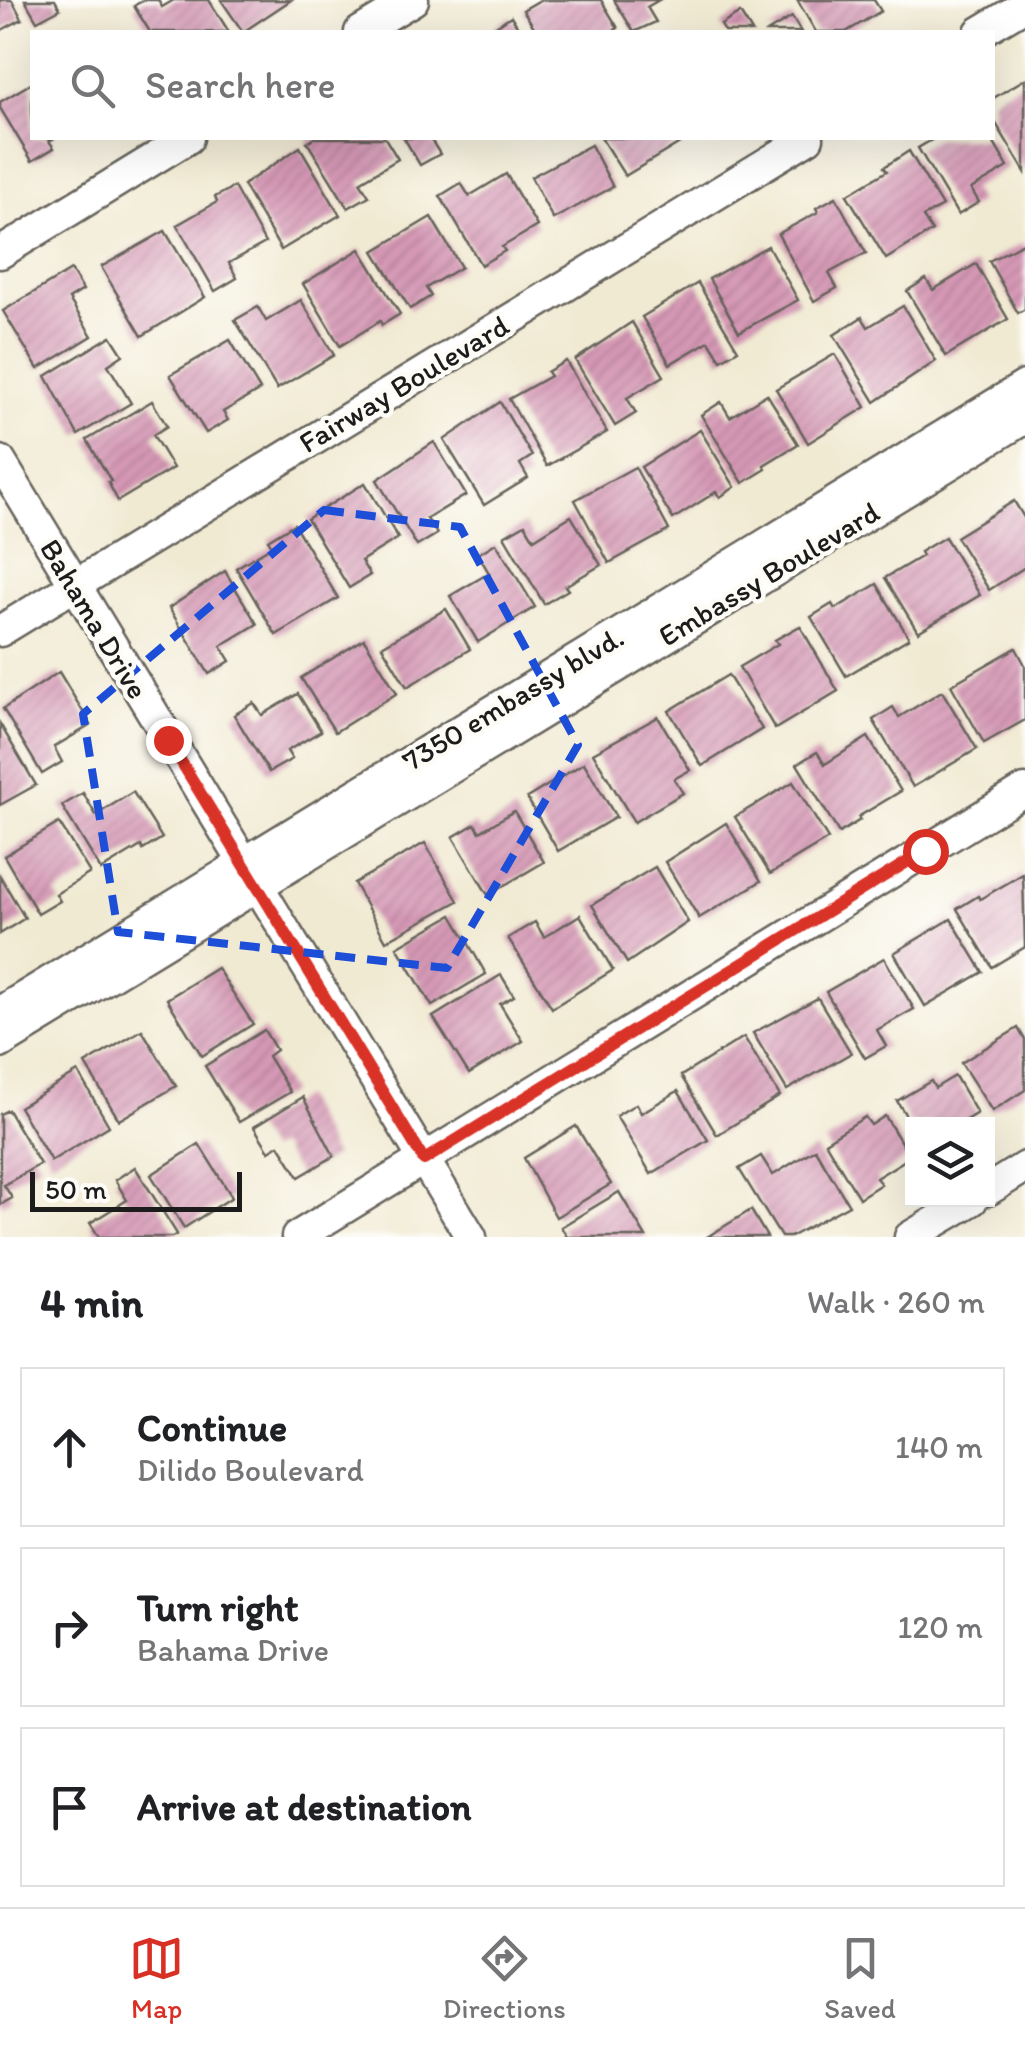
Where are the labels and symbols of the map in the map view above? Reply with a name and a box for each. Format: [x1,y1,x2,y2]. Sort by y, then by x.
street label: Fairway Boulevard [292,306,516,461]
street label: Embassy Boulevard [652,493,886,654]
street label: Bahama Drive [32,532,157,705]
street label: 7350 embassy blvd. [395,618,630,779]
route end [146,718,192,764]
route start [903,829,949,875]
scale bar [30,1167,242,1212]

